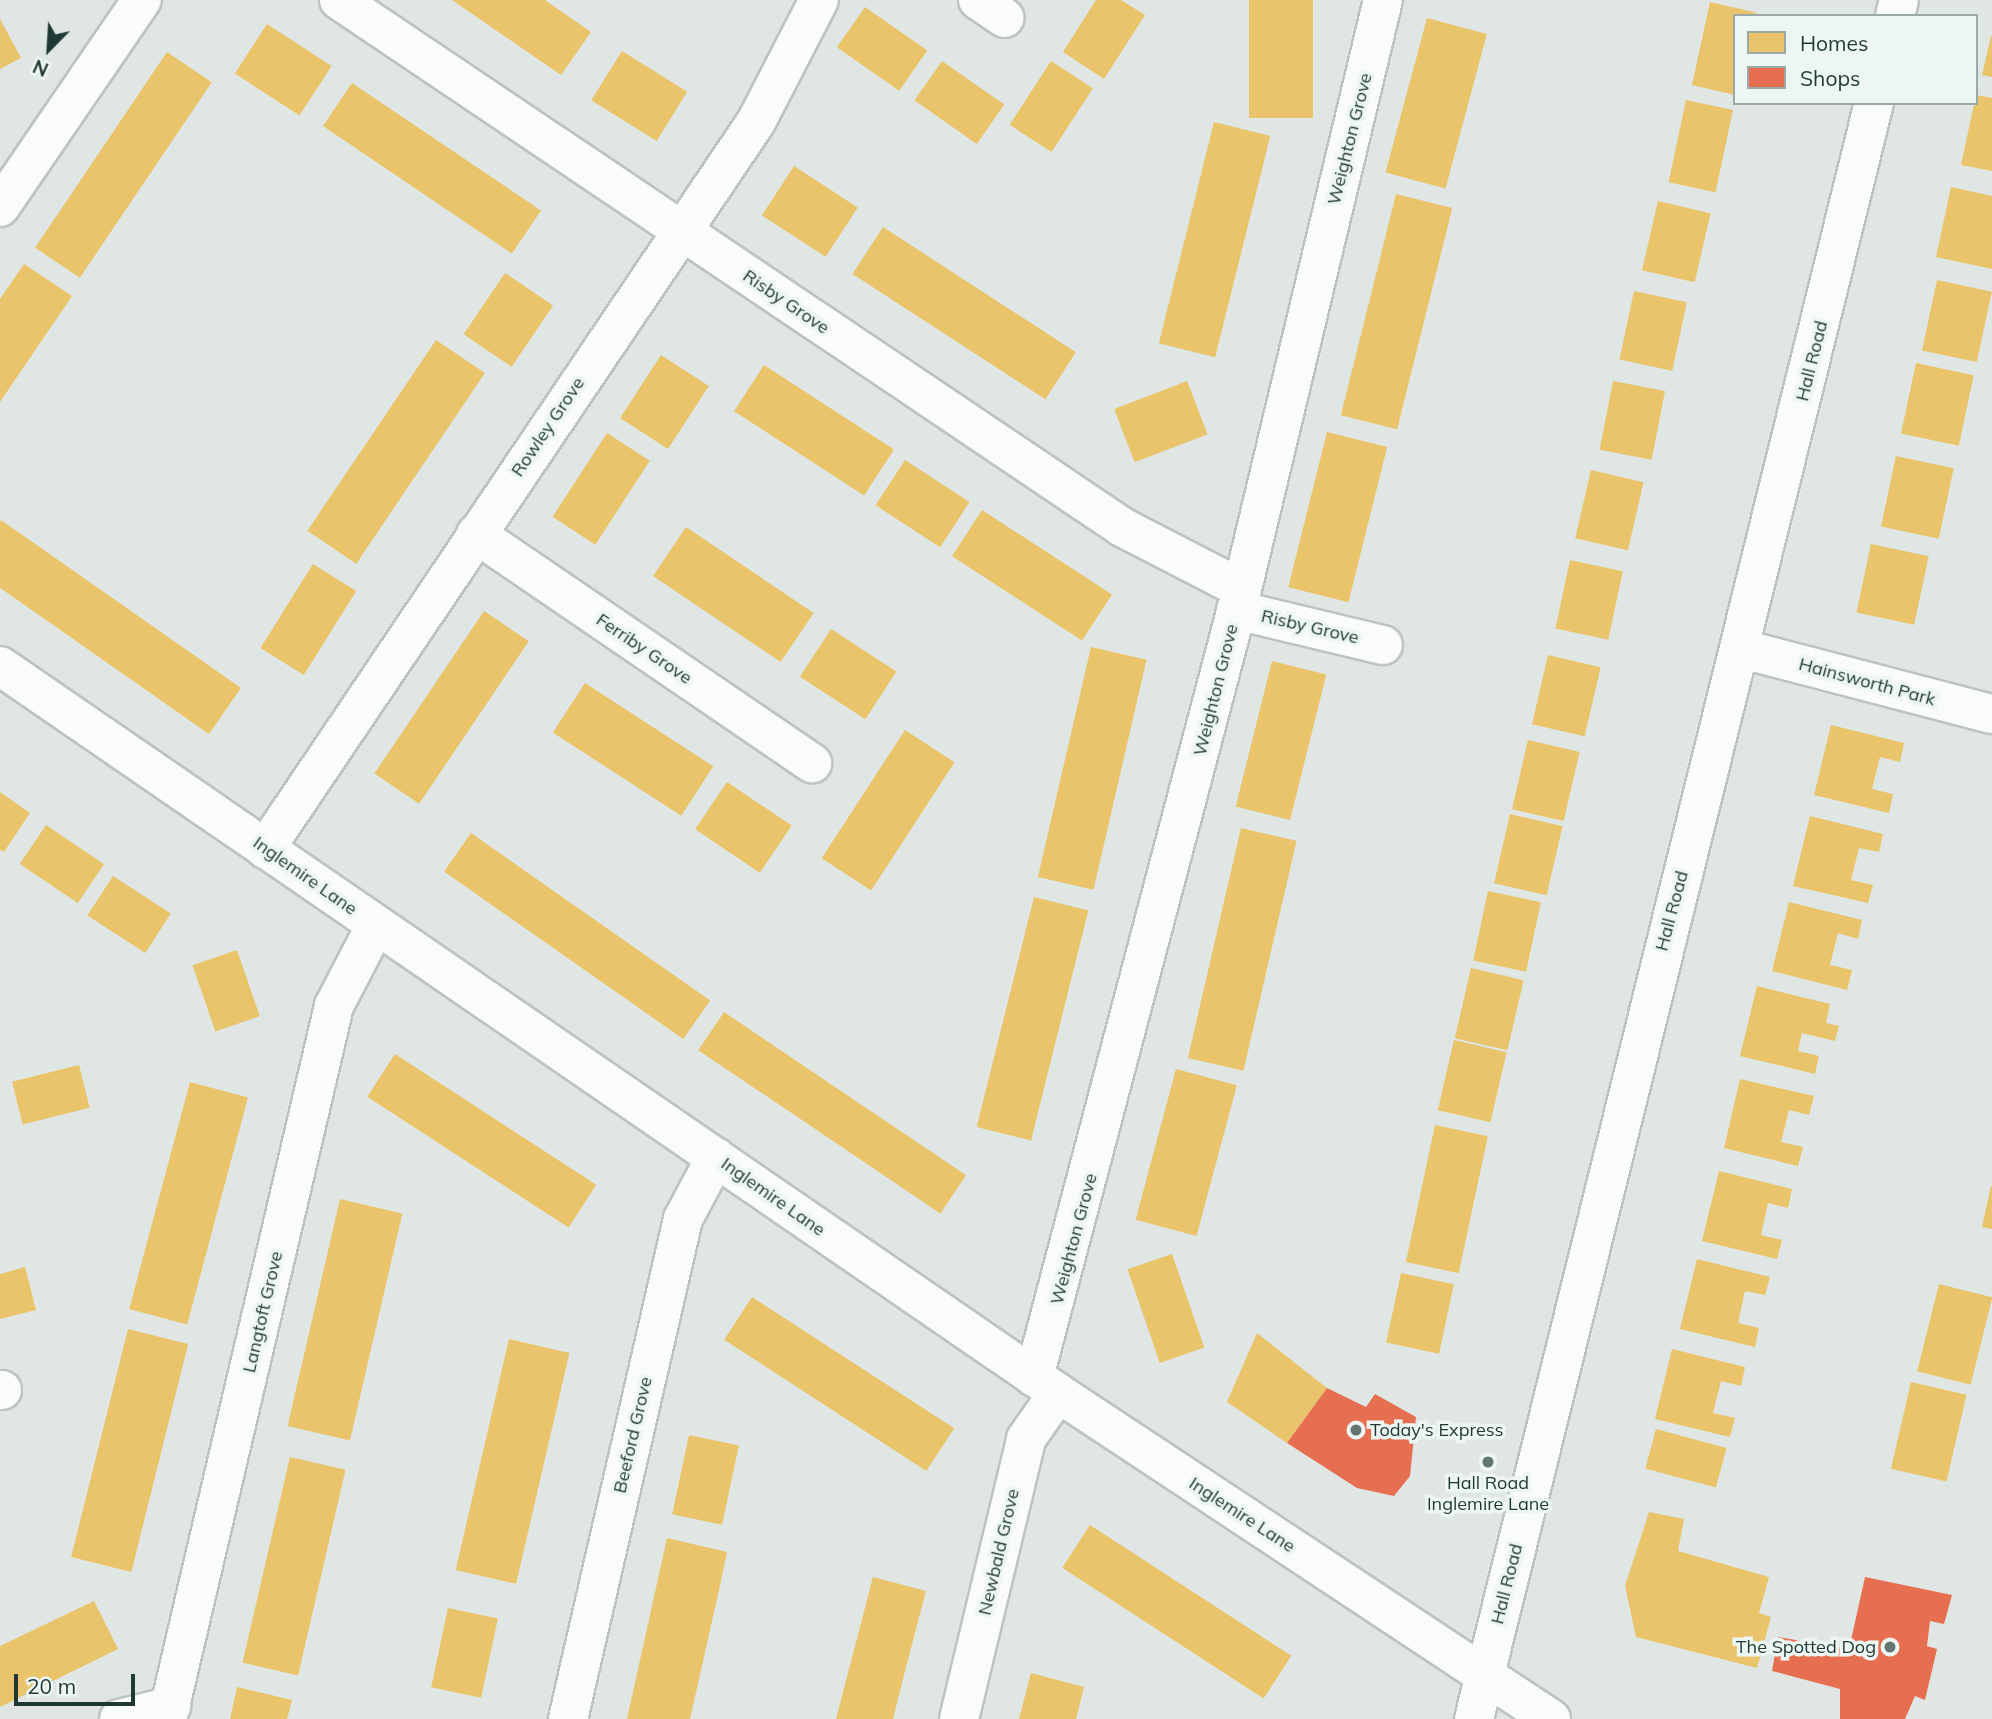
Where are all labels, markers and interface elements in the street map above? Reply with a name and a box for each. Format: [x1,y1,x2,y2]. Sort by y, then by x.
north arrow [14,14,84,84]
legend [1733,14,1978,105]
text: Homes [1800,30,1868,56]
text: N [29,54,52,82]
text: Shops [1800,65,1860,91]
street label: Weighton Grove [1323,71,1377,207]
street label: Risby Grove [739,265,833,339]
street label: Hall Road [1792,319,1832,403]
street label: Rowley Grove [507,373,589,481]
street label: Risby Grove [1259,605,1361,649]
street label: Ferriby Grove [592,609,696,689]
street label: Weighton Grove [1189,622,1243,758]
street label: Hainsworth Park [1796,653,1938,711]
street label: Inglemire Lane [249,832,361,920]
street label: Hall Road [1651,869,1693,953]
street label: Inglemire Lane [717,1153,829,1241]
street label: Weighton Grove [1046,1171,1102,1307]
street label: Langtoft Grove [239,1249,287,1375]
street label: Beeford Grove [609,1375,657,1495]
place label: Today's Express [1370,1419,1504,1441]
marker: Today's Express [1348,1422,1364,1438]
marker: Hall Road Inglemire Lane [1480,1454,1496,1470]
street label: Inglemire Lane [1185,1473,1299,1557]
place label: Hall Road Inglemire Lane [1427,1473,1549,1516]
street label: Newbald Grove [974,1487,1024,1617]
street label: Hall Road [1487,1542,1527,1626]
place label: The Spotted Dog [1736,1636,1876,1658]
marker: The Spotted Dog [1882,1639,1898,1655]
scale bar [18,1660,138,1704]
text: 20 m [27,1673,76,1699]

